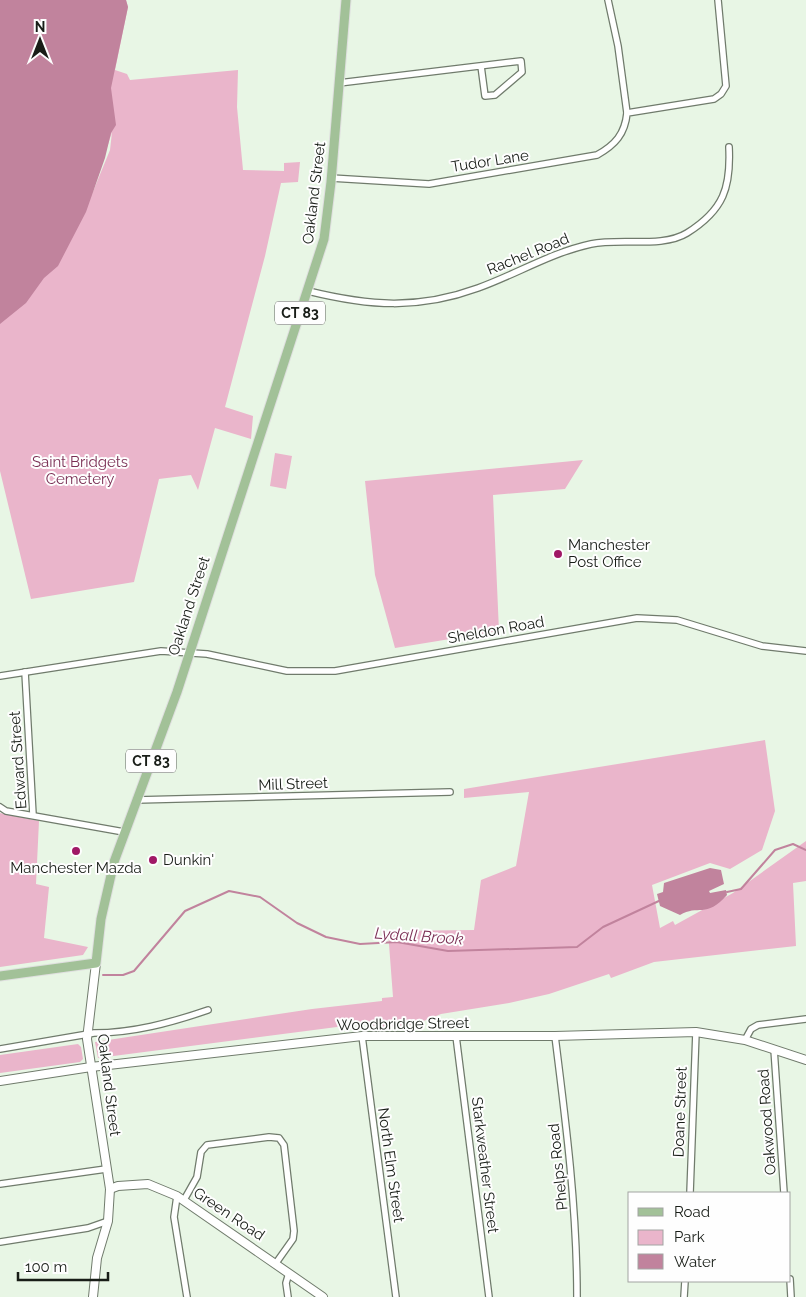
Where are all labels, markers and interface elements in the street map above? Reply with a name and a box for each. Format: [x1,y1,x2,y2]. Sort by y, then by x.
north arrow [15,15,65,65]
text: N [35,19,45,35]
street label: Oakland Street [299,141,329,245]
street label: Tudor Lane [450,146,530,176]
street label: Rachel Road [484,229,572,279]
road number: CT 83 [275,302,325,324]
park label: Saint Bridgets Cemetery [32,453,128,488]
place label: Manchester Post Office [568,536,651,571]
marker: Manchester Post Office [552,548,564,560]
street label: Oakland Street [165,554,213,658]
street label: Sheldon Road [446,613,546,647]
street label: Edward Street [6,710,30,810]
road number: CT 83 [126,749,176,772]
street label: Mill Street [258,774,328,794]
marker: Manchester Mazda [70,845,82,857]
place label: Dunkin' [163,851,214,869]
marker: Dunkin' [147,854,159,866]
place label: Manchester Mazda [10,859,142,877]
water label: Lydall Brook [374,923,464,949]
street label: Woodbridge Street [337,1014,469,1034]
street label: Oakland Street [94,1033,124,1137]
street label: Doane Street [669,1066,691,1158]
street label: Oakwood Road [754,1068,780,1176]
street label: Starkweather Street [468,1096,502,1234]
street label: North Elm Street [374,1106,408,1224]
street label: Phelps Road [544,1123,572,1211]
street label: Green Road [190,1184,268,1244]
legend [628,1192,791,1282]
text: Road [674,1203,710,1221]
text: Park [674,1228,705,1246]
scale bar [18,1250,108,1282]
text: Water [674,1253,717,1271]
text: 100 m [25,1258,67,1276]

